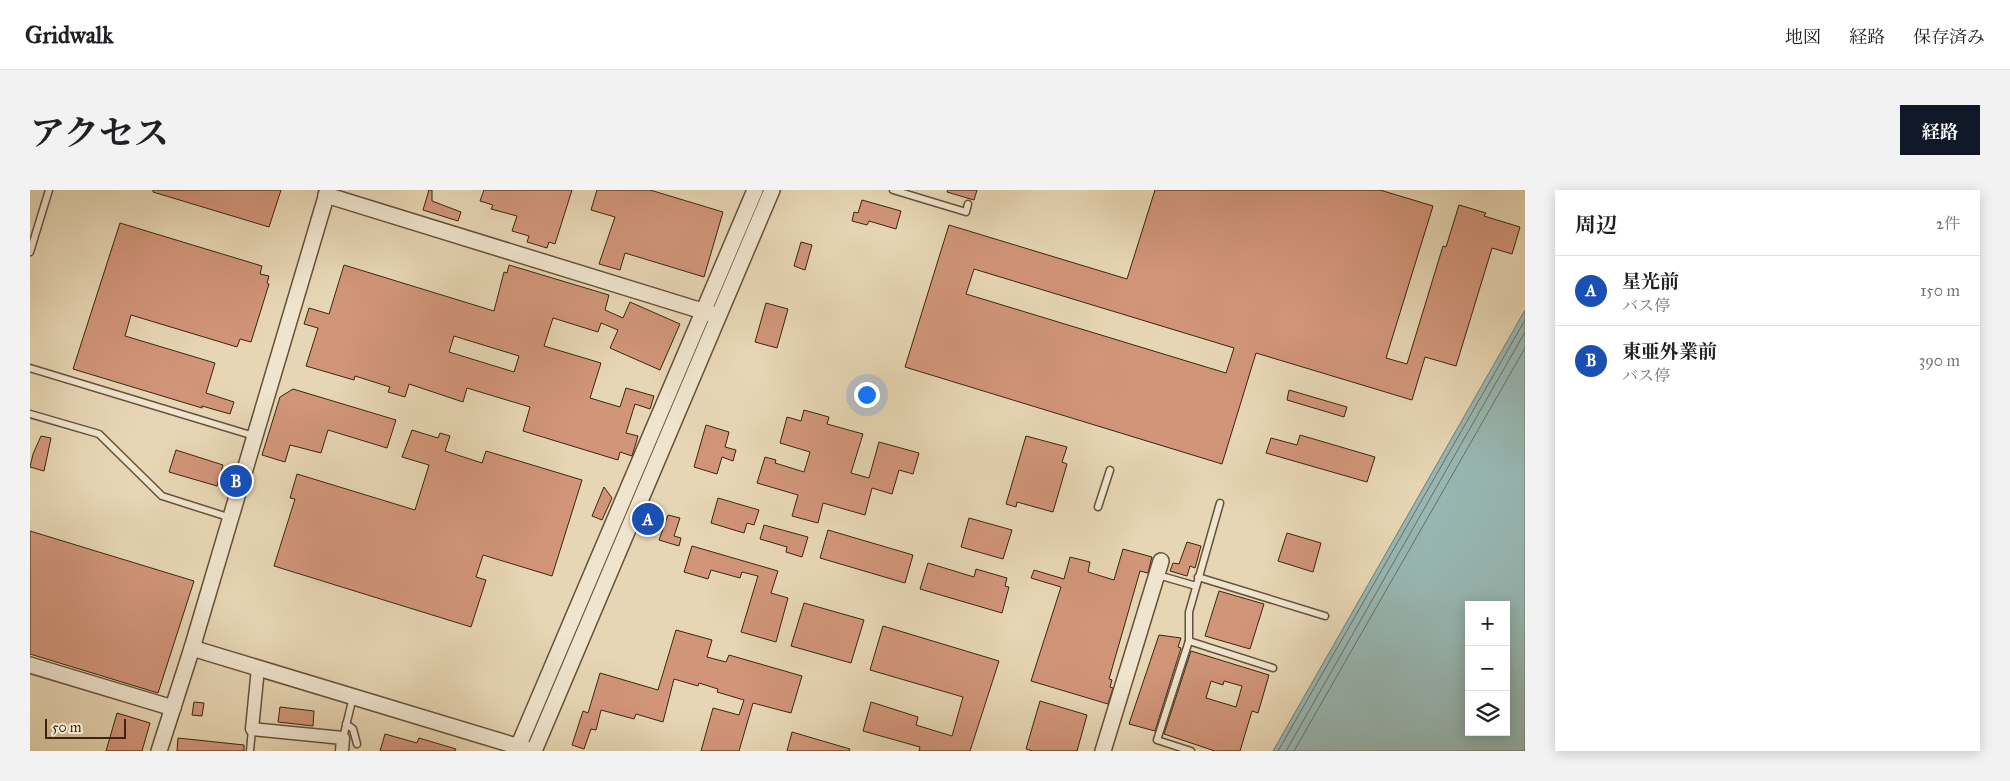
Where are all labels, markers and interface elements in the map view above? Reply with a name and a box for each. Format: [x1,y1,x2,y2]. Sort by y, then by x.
text: Gridwalk [25,20,113,50]
text: 地図 [1785,26,1821,48]
text: 経路 [1849,26,1885,48]
text: 保存済み [1913,26,1985,48]
button: 経路 [1900,105,1980,155]
text: アクセス [30,112,169,155]
text: 周辺 [1575,212,1617,238]
text: 2件 [1936,214,1960,233]
text: 星光前 [1622,270,1679,293]
text: A [1586,281,1596,300]
text: 150 m [1920,281,1960,300]
text: バス停 [1622,296,1670,315]
text: 東亜外業前 [1622,340,1717,363]
text: B [1586,351,1596,370]
text: 390 m [1919,351,1960,370]
text: バス停 [1622,366,1670,385]
your location [854,382,880,408]
pin: B [220,462,252,500]
pin: A [632,500,664,538]
map controls [1465,601,1510,736]
button: + [1465,601,1510,646]
button: − [1465,646,1510,691]
button: layers [1465,691,1510,736]
scale bar [45,716,126,739]
text: 50 m [52,719,81,736]

